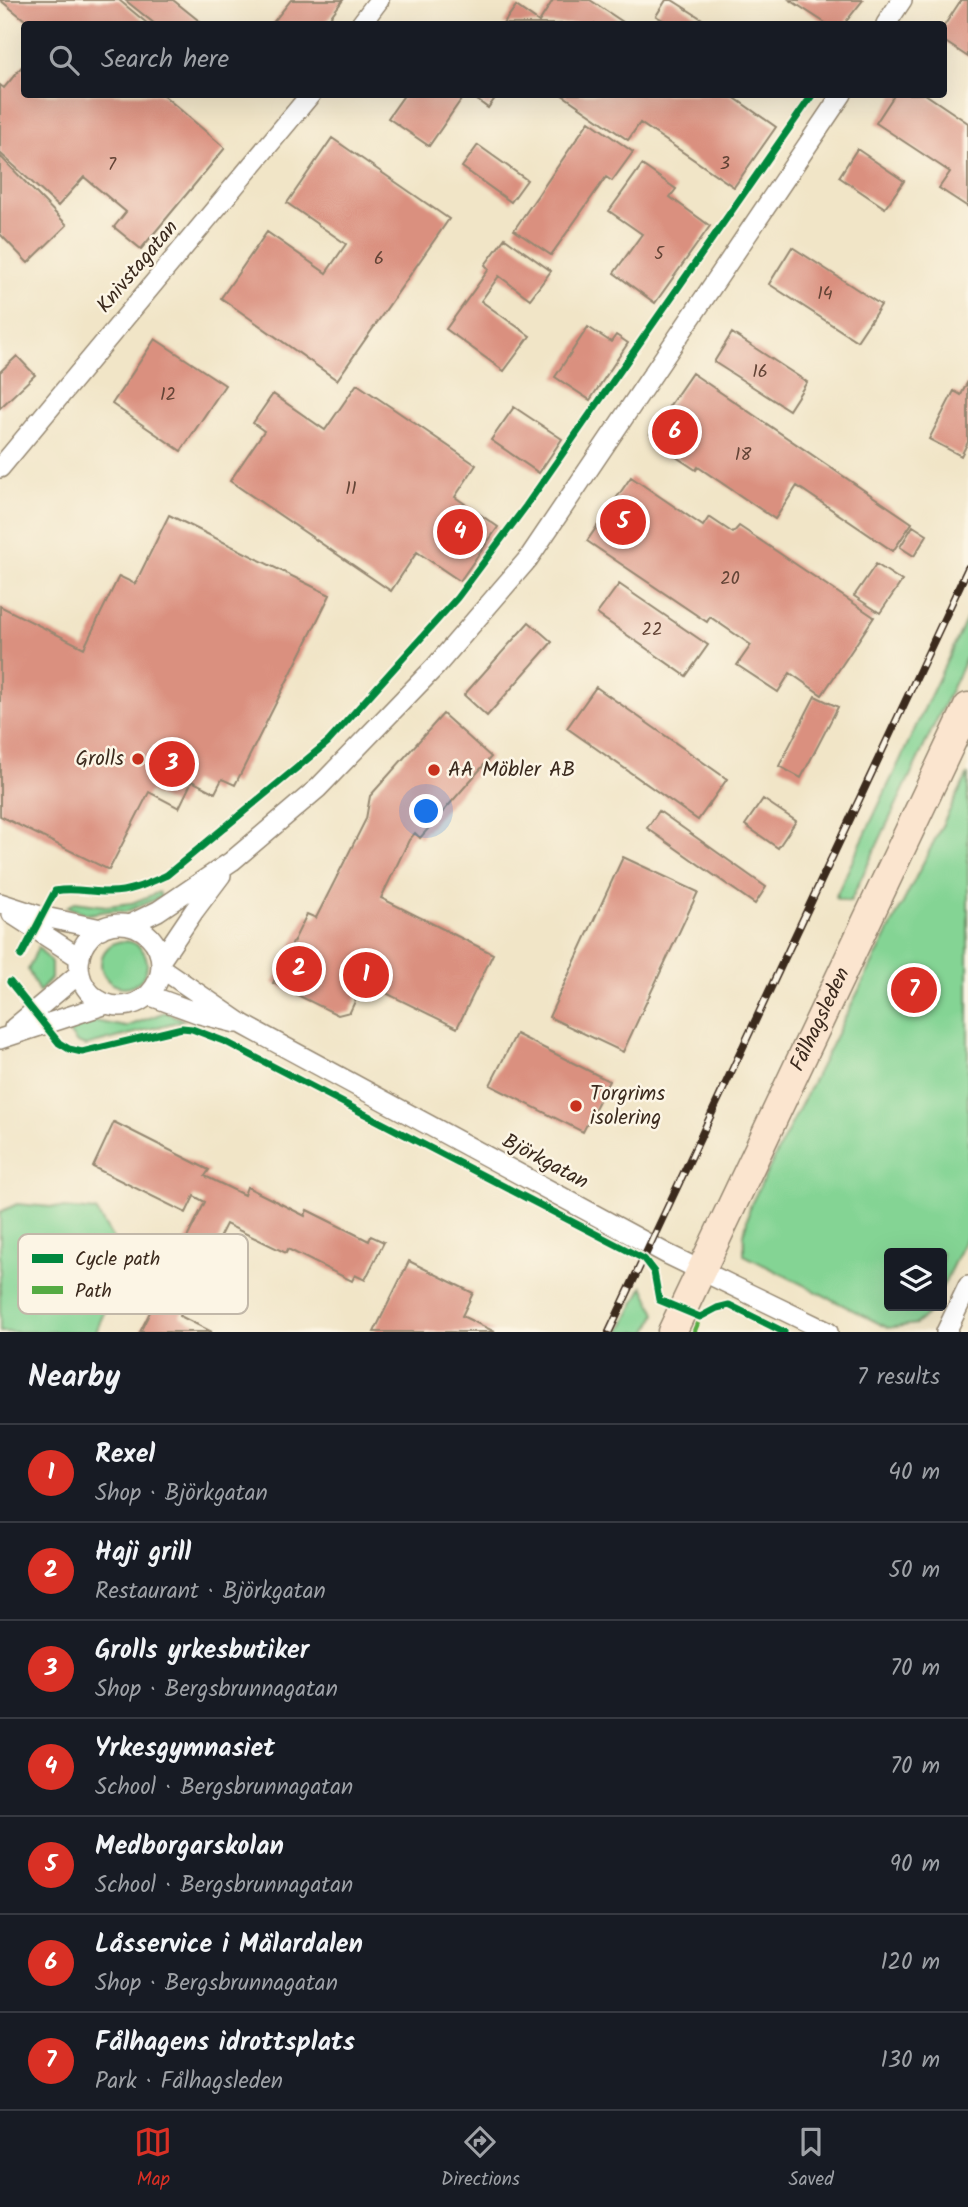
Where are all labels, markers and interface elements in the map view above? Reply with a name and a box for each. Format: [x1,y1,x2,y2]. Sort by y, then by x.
search box [21,21,947,98]
text: Search here [101,39,229,81]
icon: search [45,41,83,79]
house number: 3 [720,150,730,179]
house number: 7 [108,151,117,180]
street label: Knivstagatan [89,213,187,321]
house number: 5 [654,240,665,269]
house number: 6 [374,245,384,274]
house number: 14 [817,280,833,309]
house number: 16 [752,358,768,387]
house number: 12 [160,381,176,410]
pin: 6 [652,406,698,458]
house number: 18 [735,441,751,470]
house number: 11 [345,475,357,504]
pin: 5 [600,496,646,548]
pin: 4 [437,506,483,558]
house number: 20 [720,565,740,594]
house number: 22 [642,616,662,645]
pin: 3 [149,738,195,790]
place label: Grolls [75,743,124,776]
marker: Grolls [130,751,146,767]
place label: AA Möbler AB [448,754,575,787]
marker: AA Möbler AB [426,762,442,778]
your location [409,794,443,828]
pin: 2 [276,943,322,995]
pin: 1 [343,949,389,1001]
street label: Fålhagsleden [781,962,859,1077]
pin: 7 [891,964,937,1016]
place label: Torgrims isolering [590,1078,665,1135]
marker: Torgrims isolering [568,1098,584,1114]
street label: Björkgatan [496,1125,594,1199]
legend [18,1234,248,1314]
text: Cycle path [75,1245,160,1275]
map controls [884,1248,947,1311]
button: layers [884,1248,947,1311]
text: Path [75,1277,112,1307]
text: Nearby [28,1354,120,1402]
text: 7 results [857,1360,940,1396]
text: Rexel [95,1434,155,1476]
text: 1 [48,1455,54,1491]
text: 40 m [888,1455,940,1491]
text: Shop · Björkgatan [95,1476,268,1512]
text: Haji grill [95,1532,191,1574]
text: 2 [44,1553,58,1589]
text: 50 m [889,1553,940,1589]
text: Restaurant · Björkgatan [95,1574,326,1610]
text: Grolls yrkesbutiker [95,1630,309,1672]
text: 3 [45,1651,57,1687]
text: 70 m [890,1651,940,1687]
text: Shop · Bergsbrunnagatan [95,1672,338,1708]
text: Yrkesgymnasiet [95,1728,275,1770]
text: 4 [45,1749,57,1785]
text: 70 m [890,1749,940,1785]
text: School · Bergsbrunnagatan [95,1770,353,1806]
text: Medborgarskolan [95,1826,284,1868]
text: 5 [45,1847,57,1883]
text: 90 m [890,1847,940,1883]
text: School · Bergsbrunnagatan [95,1868,353,1904]
text: Låsservice i Mälardalen [95,1924,363,1966]
text: 6 [45,1945,57,1981]
text: 120 m [880,1945,940,1981]
text: Shop · Bergsbrunnagatan [95,1966,338,2002]
text: Fålhagens idrottsplats [95,2022,355,2064]
text: 7 [46,2043,56,2079]
text: 130 m [881,2043,940,2079]
text: Park · Fålhagsleden [95,2064,283,2100]
tab: Map [134,2123,172,2195]
tab: Directions [441,2123,520,2195]
tab: Saved [789,2123,834,2195]

